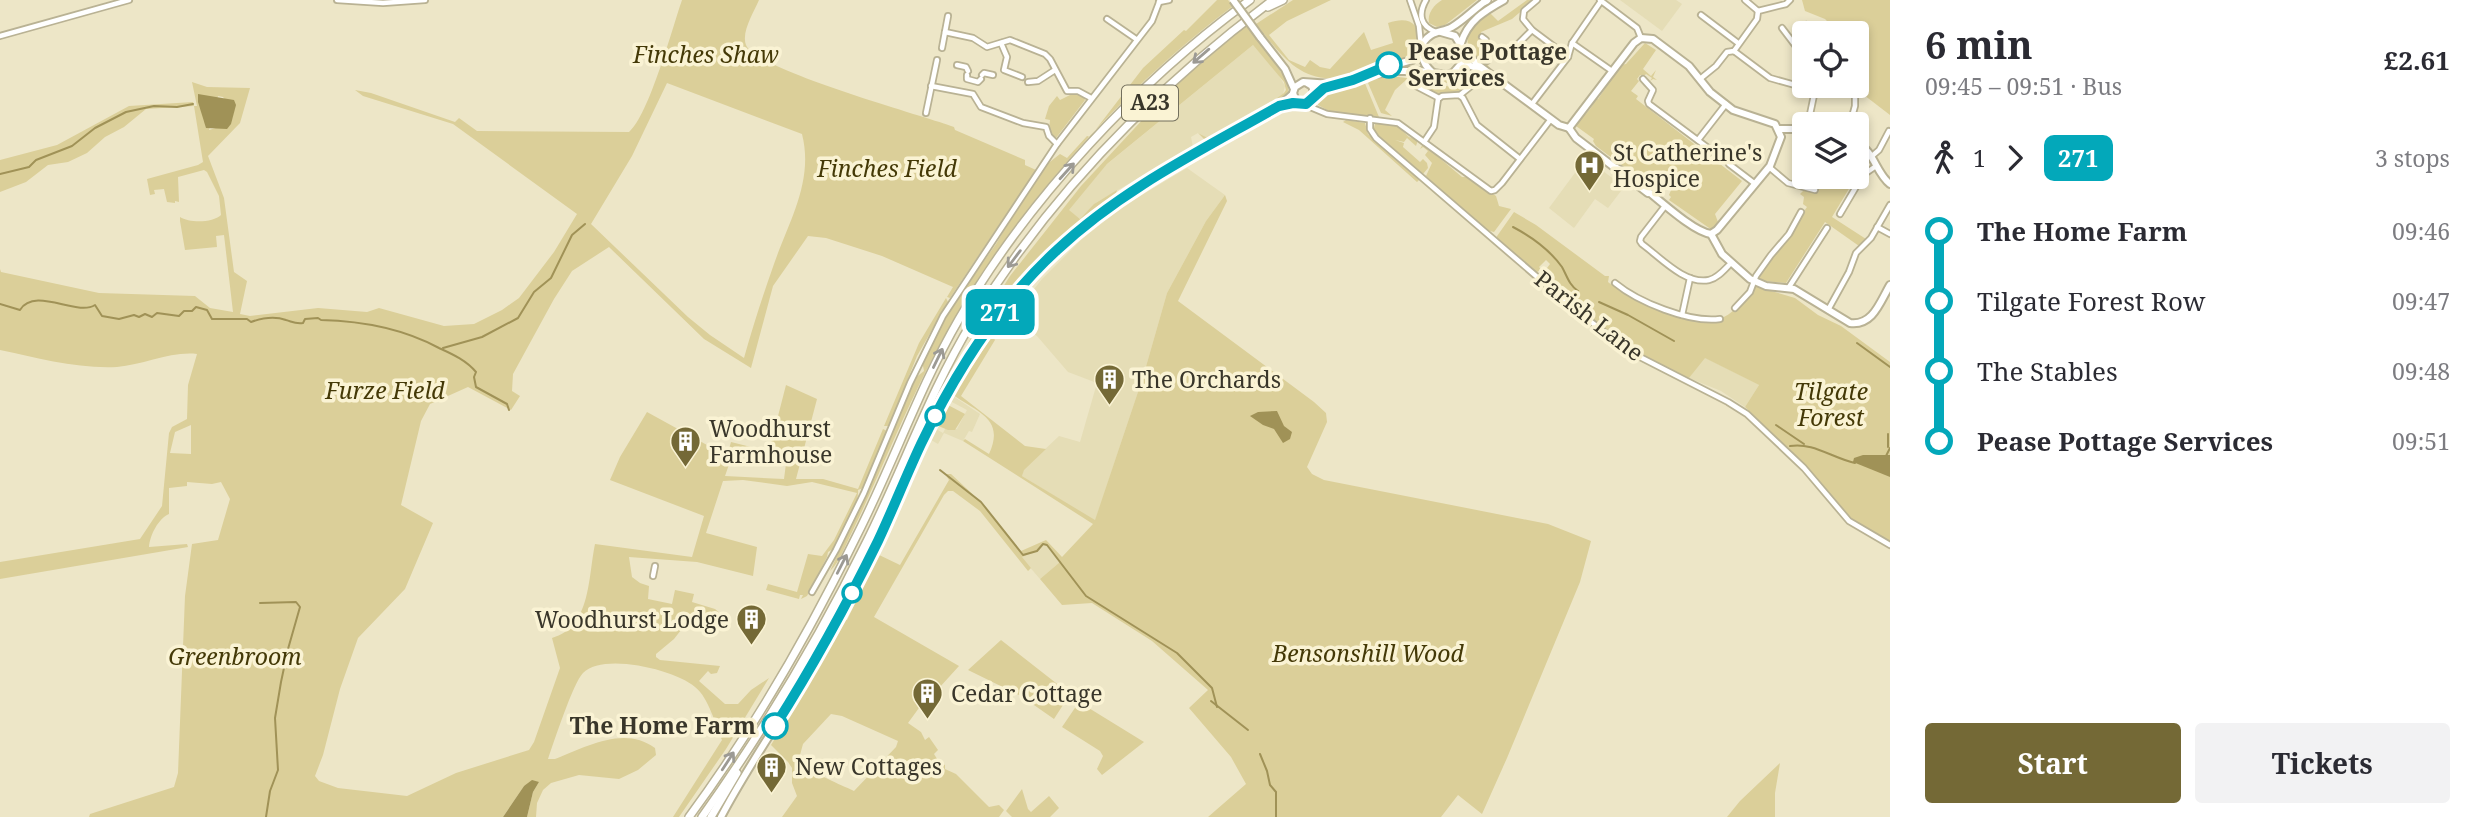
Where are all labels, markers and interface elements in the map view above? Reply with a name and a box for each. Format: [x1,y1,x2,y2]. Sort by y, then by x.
text: 6 min [1925,18,2033,70]
map controls [1792,21,1869,189]
button: locate [1792,21,1869,98]
place label: Pease Pottage Services [1408,35,1567,93]
park label: Finches Shaw [632,38,779,70]
text: £2.61 [2384,42,2450,78]
one-way arrow [1193,48,1211,64]
marker: Pease Pottage Services [1376,52,1402,78]
text: 09:45 – 09:51 · Bus [1925,70,2122,102]
road number: A23 [1122,86,1178,120]
button: layers [1792,112,1869,189]
place label: St Catherine's Hospice [1613,136,1762,194]
icon: walk [1925,139,1963,177]
icon: forward [1996,139,2034,177]
text: 271 [2058,141,2099,174]
text: 1 [1973,142,1986,174]
text: 3 stops [2375,142,2450,174]
hospital icon: St Catherine's Hospice [1573,149,1607,193]
park label: Finches Field [816,152,957,184]
one-way arrow [1059,163,1075,181]
text: The Home Farm [1977,213,2187,249]
text: 09:46 [2392,215,2450,247]
one-way arrow [1007,249,1021,268]
street label: Parish Lane [1528,262,1651,368]
text: Tilgate Forest Row [1977,283,2205,319]
text: 09:47 [2392,285,2450,317]
line badge: 271 [960,289,1040,335]
text: 271 [980,295,1020,328]
one-way arrow [932,348,945,369]
text: The Stables [1977,353,2118,389]
text: 09:48 [2392,355,2450,387]
building icon: The Orchards [1092,363,1126,407]
place label: The Orchards [1132,363,1281,395]
park label: Furze Field [324,374,445,406]
park label: Tilgate Forest [1794,375,1868,433]
unlabelled marker [925,406,945,426]
place label: Woodhurst Farmhouse [709,412,832,470]
text: Pease Pottage Services [1977,423,2273,459]
building icon: Woodhurst Farmhouse [669,425,703,469]
text: 09:51 [2392,425,2450,457]
one-way arrow [836,555,850,575]
unlabelled marker [842,583,862,603]
place label: Woodhurst Lodge [535,603,729,635]
building icon: Woodhurst Lodge [735,603,769,647]
park label: Bensonshill Wood [1271,637,1464,669]
park label: Greenbroom [168,640,302,672]
building icon: Cedar Cottage [911,677,945,721]
place label: Cedar Cottage [951,677,1103,709]
place label: The Home Farm [570,709,756,741]
marker: The Home Farm [762,713,788,739]
button: Start [1925,723,2181,803]
button: Tickets [2195,723,2450,803]
building icon: New Cottages [755,750,789,794]
place label: New Cottages [795,750,942,782]
one-way arrow [721,751,735,771]

